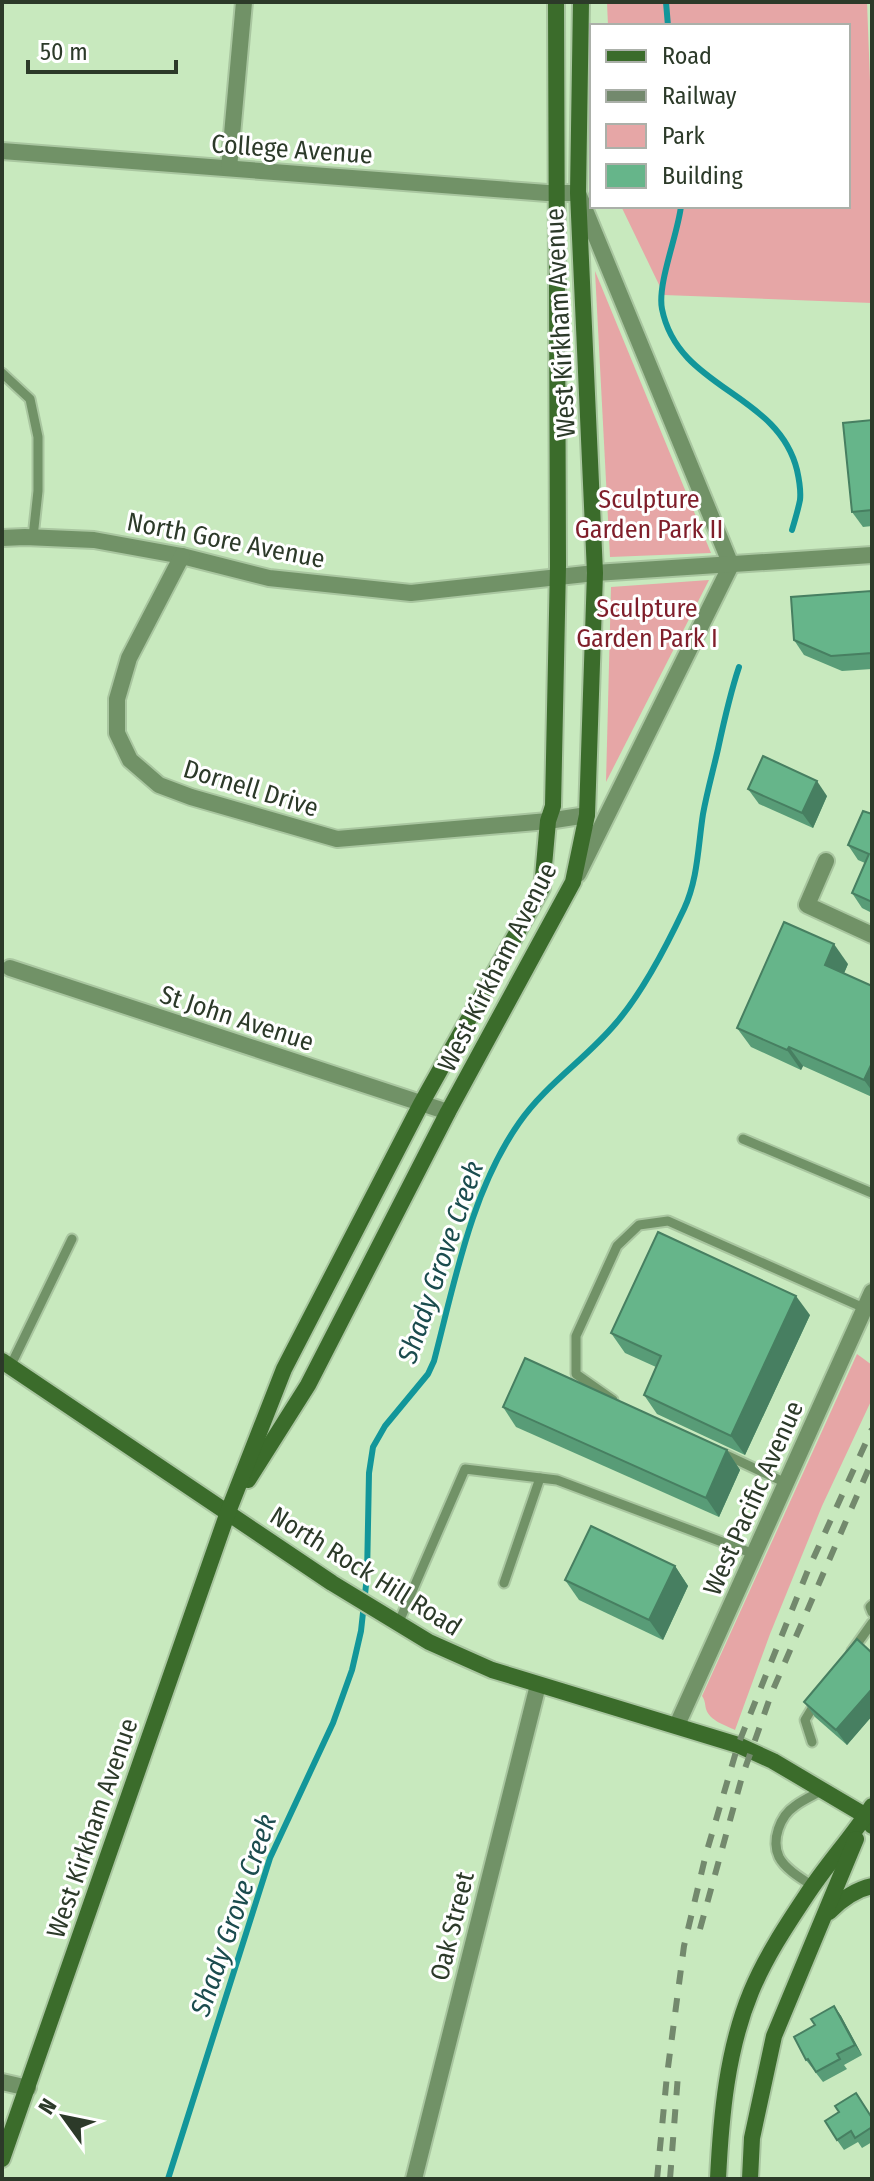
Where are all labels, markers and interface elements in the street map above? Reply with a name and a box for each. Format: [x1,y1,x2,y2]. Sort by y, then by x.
scale bar [28,24,176,74]
legend [590,24,850,208]
text: 50 m [40,38,88,66]
text: Road [662,42,712,70]
text: Railway [662,82,737,110]
text: Park [662,122,705,150]
street label: College Avenue [210,128,374,171]
text: Building [662,162,744,190]
street label: West Kirkham Avenue [539,207,582,439]
park label: Sculpture Garden Park II [575,484,723,545]
street label: North Gore Avenue [124,506,327,575]
park label: Sculpture Garden Park I [576,593,718,654]
street label: Dornell Drive [180,753,322,824]
street label: West Kirkham Avenue [431,858,563,1077]
street label: St John Avenue [156,979,318,1058]
water label: Shady Grove Creek [390,1157,490,1368]
street label: West Pacific Avenue [697,1396,810,1600]
street label: North Rock Hill Road [264,1500,467,1643]
street label: West Kirkham Avenue [40,1714,145,1942]
water label: Shady Grove Creek [183,1810,283,2021]
street label: Oak Street [424,1868,481,1984]
north arrow [24,2077,104,2157]
text: N [33,2093,63,2119]

